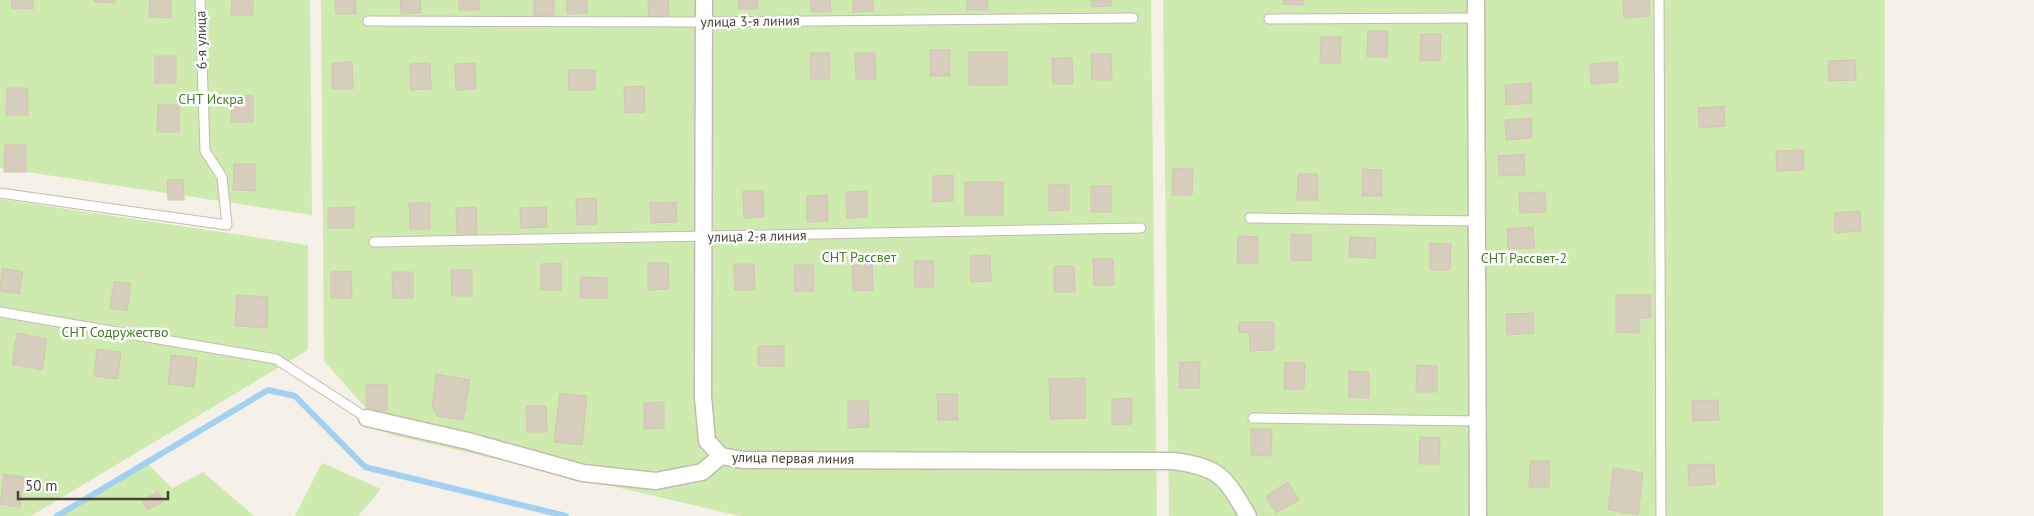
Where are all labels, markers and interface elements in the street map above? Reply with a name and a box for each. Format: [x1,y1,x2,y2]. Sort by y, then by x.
street label: 6-я улица [191,10,211,70]
street label: улица 3-я линия [700,11,800,31]
park label: СНТ Искра [178,90,244,108]
street label: улица 2-я линия [707,226,807,246]
park label: СНТ Рассвет [822,248,897,266]
park label: СНТ Рассвет-2 [1481,249,1567,267]
park label: СНТ Содружество [61,323,169,341]
street label: улица первая линия [732,448,854,468]
scale bar [18,468,168,500]
text: 50 m [25,476,58,495]

